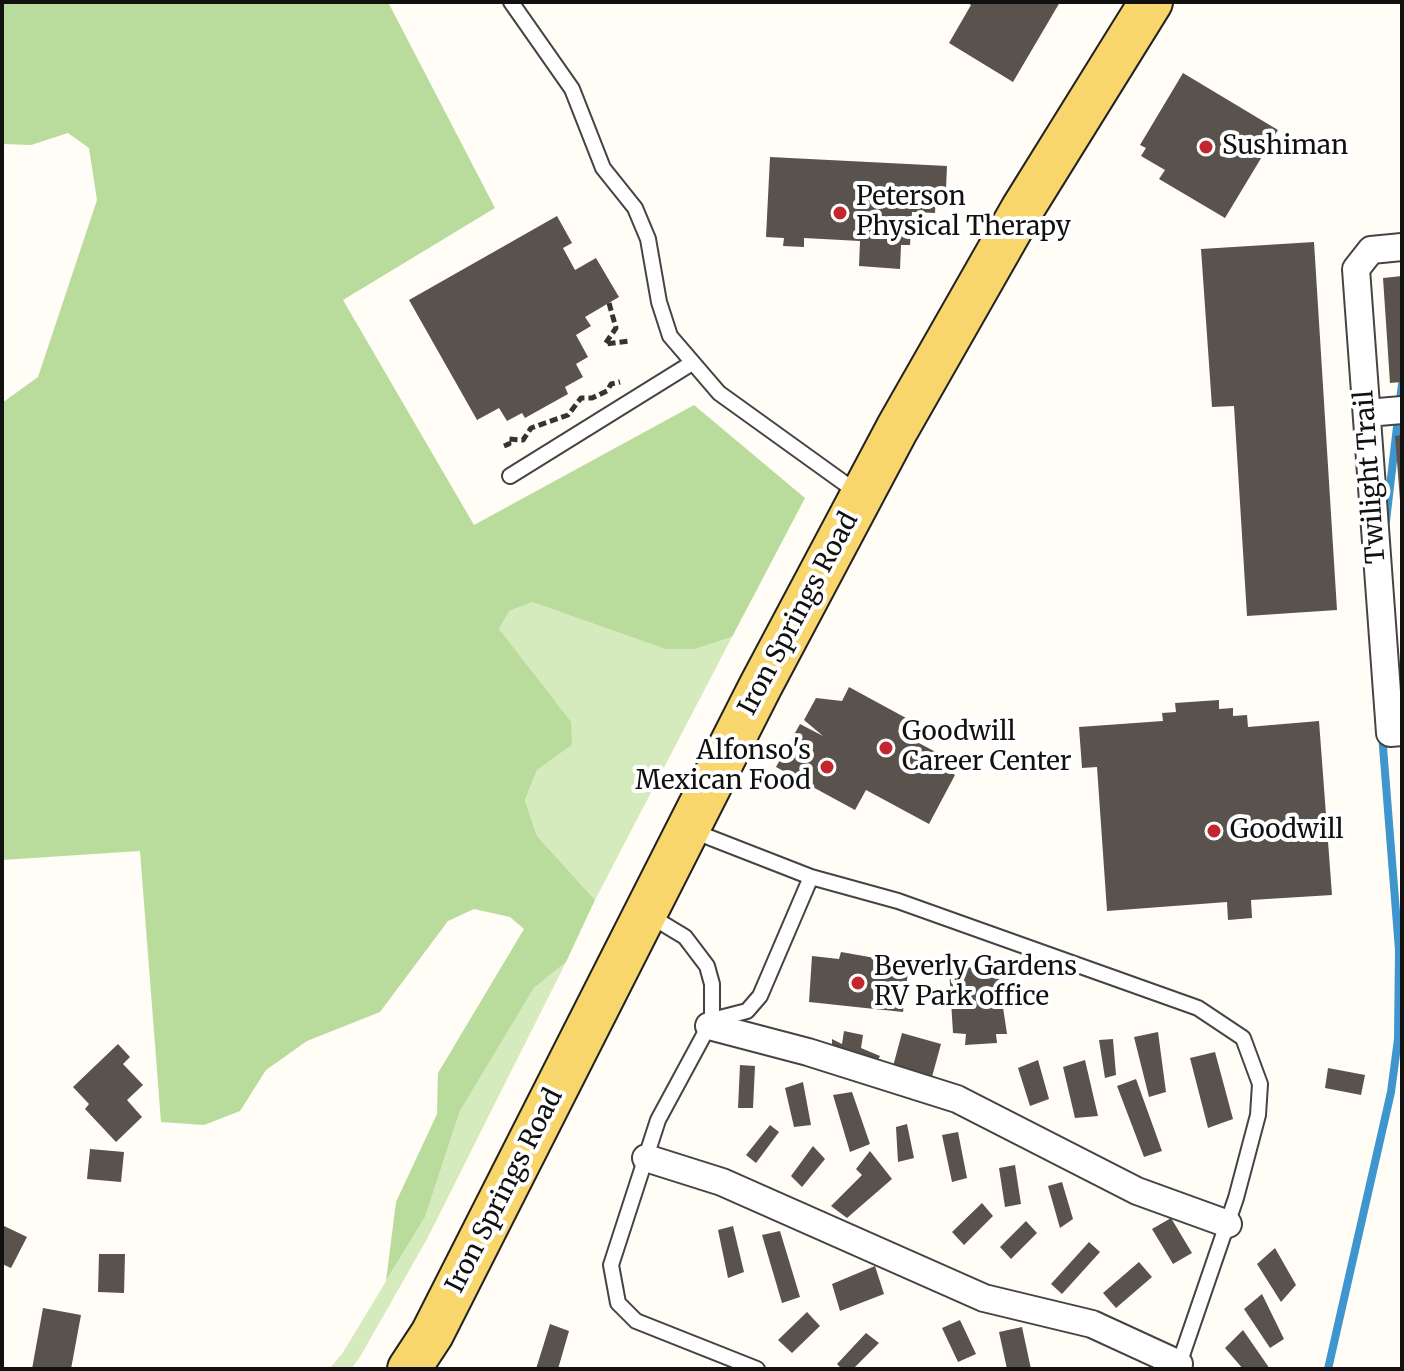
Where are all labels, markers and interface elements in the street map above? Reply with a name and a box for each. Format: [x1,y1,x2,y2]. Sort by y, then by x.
place label: Sushiman [1222,131,1348,163]
marker: Sushiman [1197,138,1215,156]
place label: Peterson Physical Therapy [856,182,1071,244]
marker: Peterson Physical Therapy [831,204,849,222]
street label: Twilight Trail [1349,389,1393,565]
street label: Iron Springs Road [732,508,866,720]
place label: Goodwill Career Center [902,717,1072,778]
place label: Alfonso's Mexican Food [635,736,811,798]
marker: Goodwill Career Center [877,739,895,757]
marker: Alfonso's Mexican Food [818,758,836,776]
place label: Goodwill [1230,815,1344,847]
marker: Goodwill [1205,822,1223,840]
place label: Beverly Gardens RV Park office [874,952,1077,1014]
marker: Beverly Gardens RV Park office [849,974,867,992]
street label: Iron Springs Road [440,1084,570,1298]

